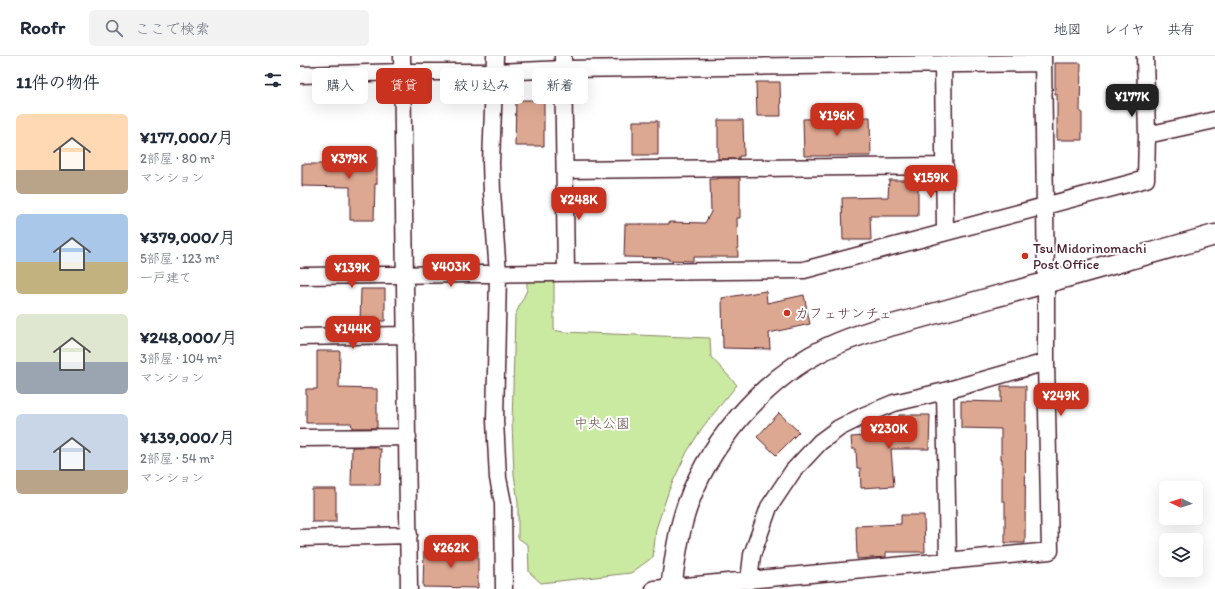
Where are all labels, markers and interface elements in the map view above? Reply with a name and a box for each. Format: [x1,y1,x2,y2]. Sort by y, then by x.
search box [89,10,369,46]
text: Roofr [20,16,65,39]
icon: search [103,17,125,39]
text: ここで検索 [135,20,210,38]
text: 地図 [1054,21,1082,38]
text: レイヤ [1104,21,1145,38]
text: 共有 [1167,21,1195,38]
chip: 購入 [312,68,368,104]
chip: 賃貸 [376,68,432,104]
chip: 絞り込み [440,68,524,104]
chip: 新着 [532,68,588,104]
icon: filters [262,69,284,91]
text: 11件の物件 [16,72,100,92]
pin: ¥177K [1104,84,1160,118]
text: ¥177K [1115,89,1149,104]
pin: ¥196K [809,103,865,137]
text: ¥196K [819,108,855,123]
text: ¥177,000/月 [140,127,234,147]
icon: home [48,130,96,178]
pin: ¥379K [321,146,377,180]
text: 2部屋 · 80 m² [140,151,215,166]
text: ¥379K [331,151,367,166]
pin: ¥159K [903,165,959,199]
text: マンション [140,170,204,185]
text: ¥159K [913,170,949,185]
pin: ¥248K [551,187,607,221]
text: ¥248K [560,192,598,207]
text: ¥379,000/月 [140,227,236,247]
icon: home [48,230,96,278]
place label: Tsu Midorinomachi Post Office [1033,240,1146,273]
text: 5部屋 · 123 m² [140,251,220,266]
marker: Tsu Midorinomachi Post Office [1020,251,1030,261]
pin: ¥403K [423,254,479,288]
pin: ¥139K [324,255,380,289]
text: ¥403K [432,259,470,274]
text: ¥139K [334,260,370,275]
text: 一戸建て [140,270,192,285]
place label: カフェサンチェ [795,305,892,322]
marker: カフェサンチェ [782,308,792,318]
pin: ¥144K [325,316,381,350]
text: ¥144K [334,321,372,336]
text: ¥248,000/月 [140,327,238,347]
icon: home [48,330,96,378]
text: 3部屋 · 104 m² [140,351,222,366]
text: マンション [140,370,204,385]
pin: ¥249K [1033,383,1089,417]
text: ¥249K [1042,388,1080,403]
park label: 中央公園 [574,415,630,432]
pin: ¥230K [861,416,917,450]
text: ¥230K [870,421,908,436]
text: ¥139,000/月 [140,427,235,447]
icon: home [48,430,96,478]
text: 2部屋 · 54 m² [140,451,214,466]
text: マンション [140,470,204,485]
north arrow [1159,481,1203,525]
map controls [1159,481,1203,577]
button: layers [1159,533,1203,577]
pin: ¥262K [423,535,479,569]
text: ¥262K [433,540,469,555]

